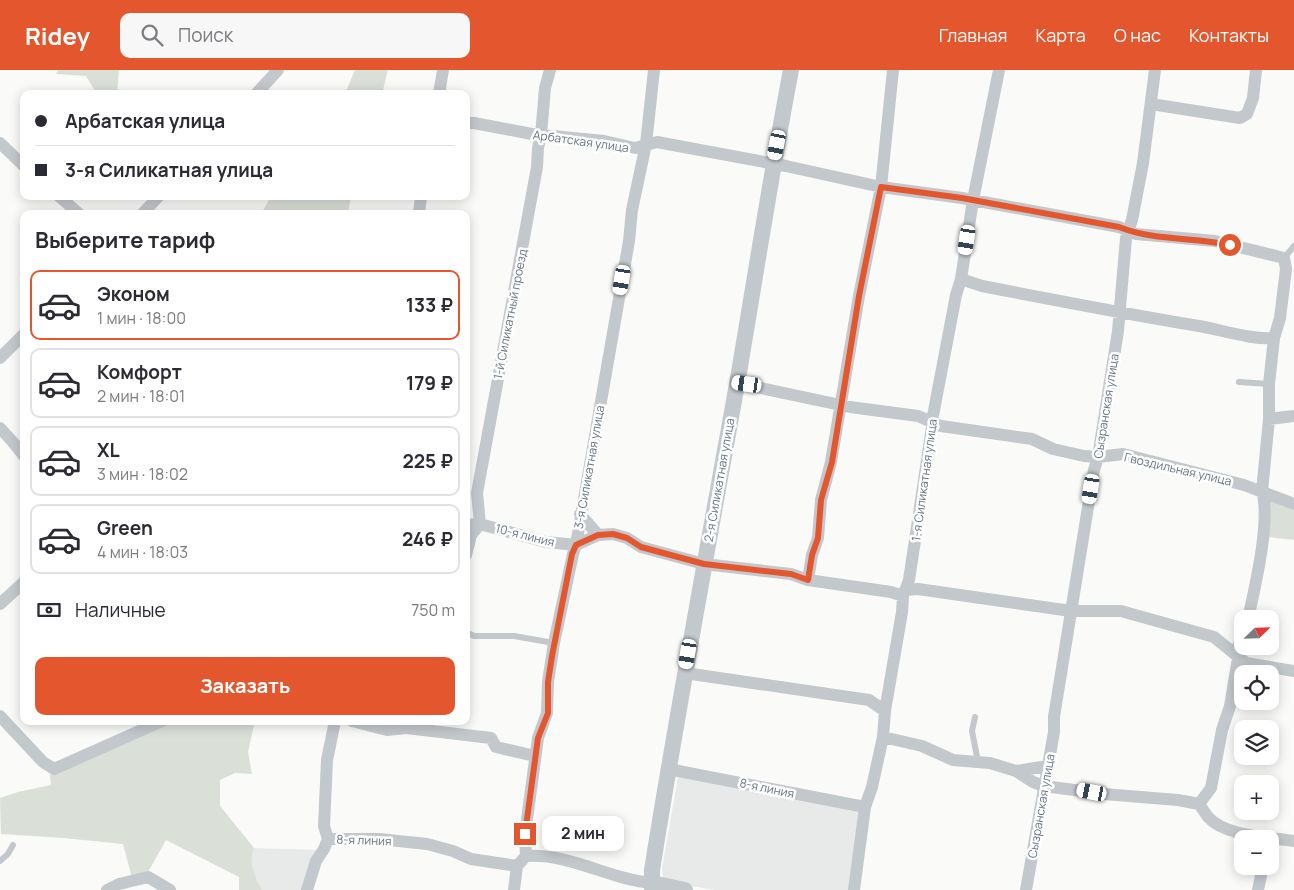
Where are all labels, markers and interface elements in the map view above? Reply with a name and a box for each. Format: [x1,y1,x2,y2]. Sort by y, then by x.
search box [120,13,470,58]
text: Ridey [25,19,90,52]
icon: search [138,21,166,49]
text: Поиск [178,22,233,48]
text: Главная [939,23,1008,47]
text: Карта [1036,23,1086,47]
text: О нас [1114,23,1161,47]
text: Контакты [1189,23,1269,47]
text: Арбатская улица [65,108,225,134]
street label: Арбатская улица [532,126,630,156]
car [766,129,787,161]
text: 3-я Силикатная улица [65,157,273,183]
car [957,224,976,256]
text: Выберите тариф [35,225,215,255]
route start [1219,234,1241,256]
street label: 1-й Силикатный проезд [489,247,531,381]
car [612,264,631,296]
text: Эконом [97,281,170,307]
icon: car [37,283,82,328]
text: 133 ₽ [406,292,453,318]
text: 1 мин · 18:00 [97,307,186,329]
street label: Сызранская улица [1089,352,1123,460]
text: Комфорт [97,359,182,385]
icon: car [37,361,82,406]
text: 179 ₽ [406,370,453,396]
car [731,374,762,394]
text: 2 мин · 18:01 [97,385,185,407]
street label: 3-я Силикатная улица [570,404,608,530]
street label: 2-я Силикатная улица [700,417,738,543]
street label: 1-я Силикатная улица [907,418,941,542]
text: XL [97,437,120,463]
icon: car [37,439,82,484]
text: 225 ₽ [402,448,453,474]
street label: Гвоздильная улица [1123,448,1233,490]
text: 3 мин · 18:02 [97,463,188,485]
car [1081,473,1100,505]
text: Green [97,515,153,541]
icon: car [37,517,82,562]
street label: 10-я линия [494,519,556,551]
text: 246 ₽ [402,526,453,552]
text: 4 мин · 18:03 [97,541,188,563]
icon: cash [35,596,63,624]
text: Наличные [75,597,166,623]
text: 750 m [411,599,455,621]
north arrow [1234,610,1279,655]
map controls [1234,610,1279,875]
car [678,638,697,670]
button: Заказать [35,657,455,715]
button: locate [1234,665,1279,710]
button: layers [1234,720,1279,765]
street label: Сызранская улица [1023,752,1059,860]
street label: 8-я линия [738,774,796,802]
button: + [1234,775,1279,820]
car [1075,782,1108,802]
callout: 2 мин [542,816,625,852]
text: 2 мин [561,822,605,844]
route end [514,823,536,845]
button: − [1234,830,1279,875]
street label: 8-я линия [336,831,392,849]

